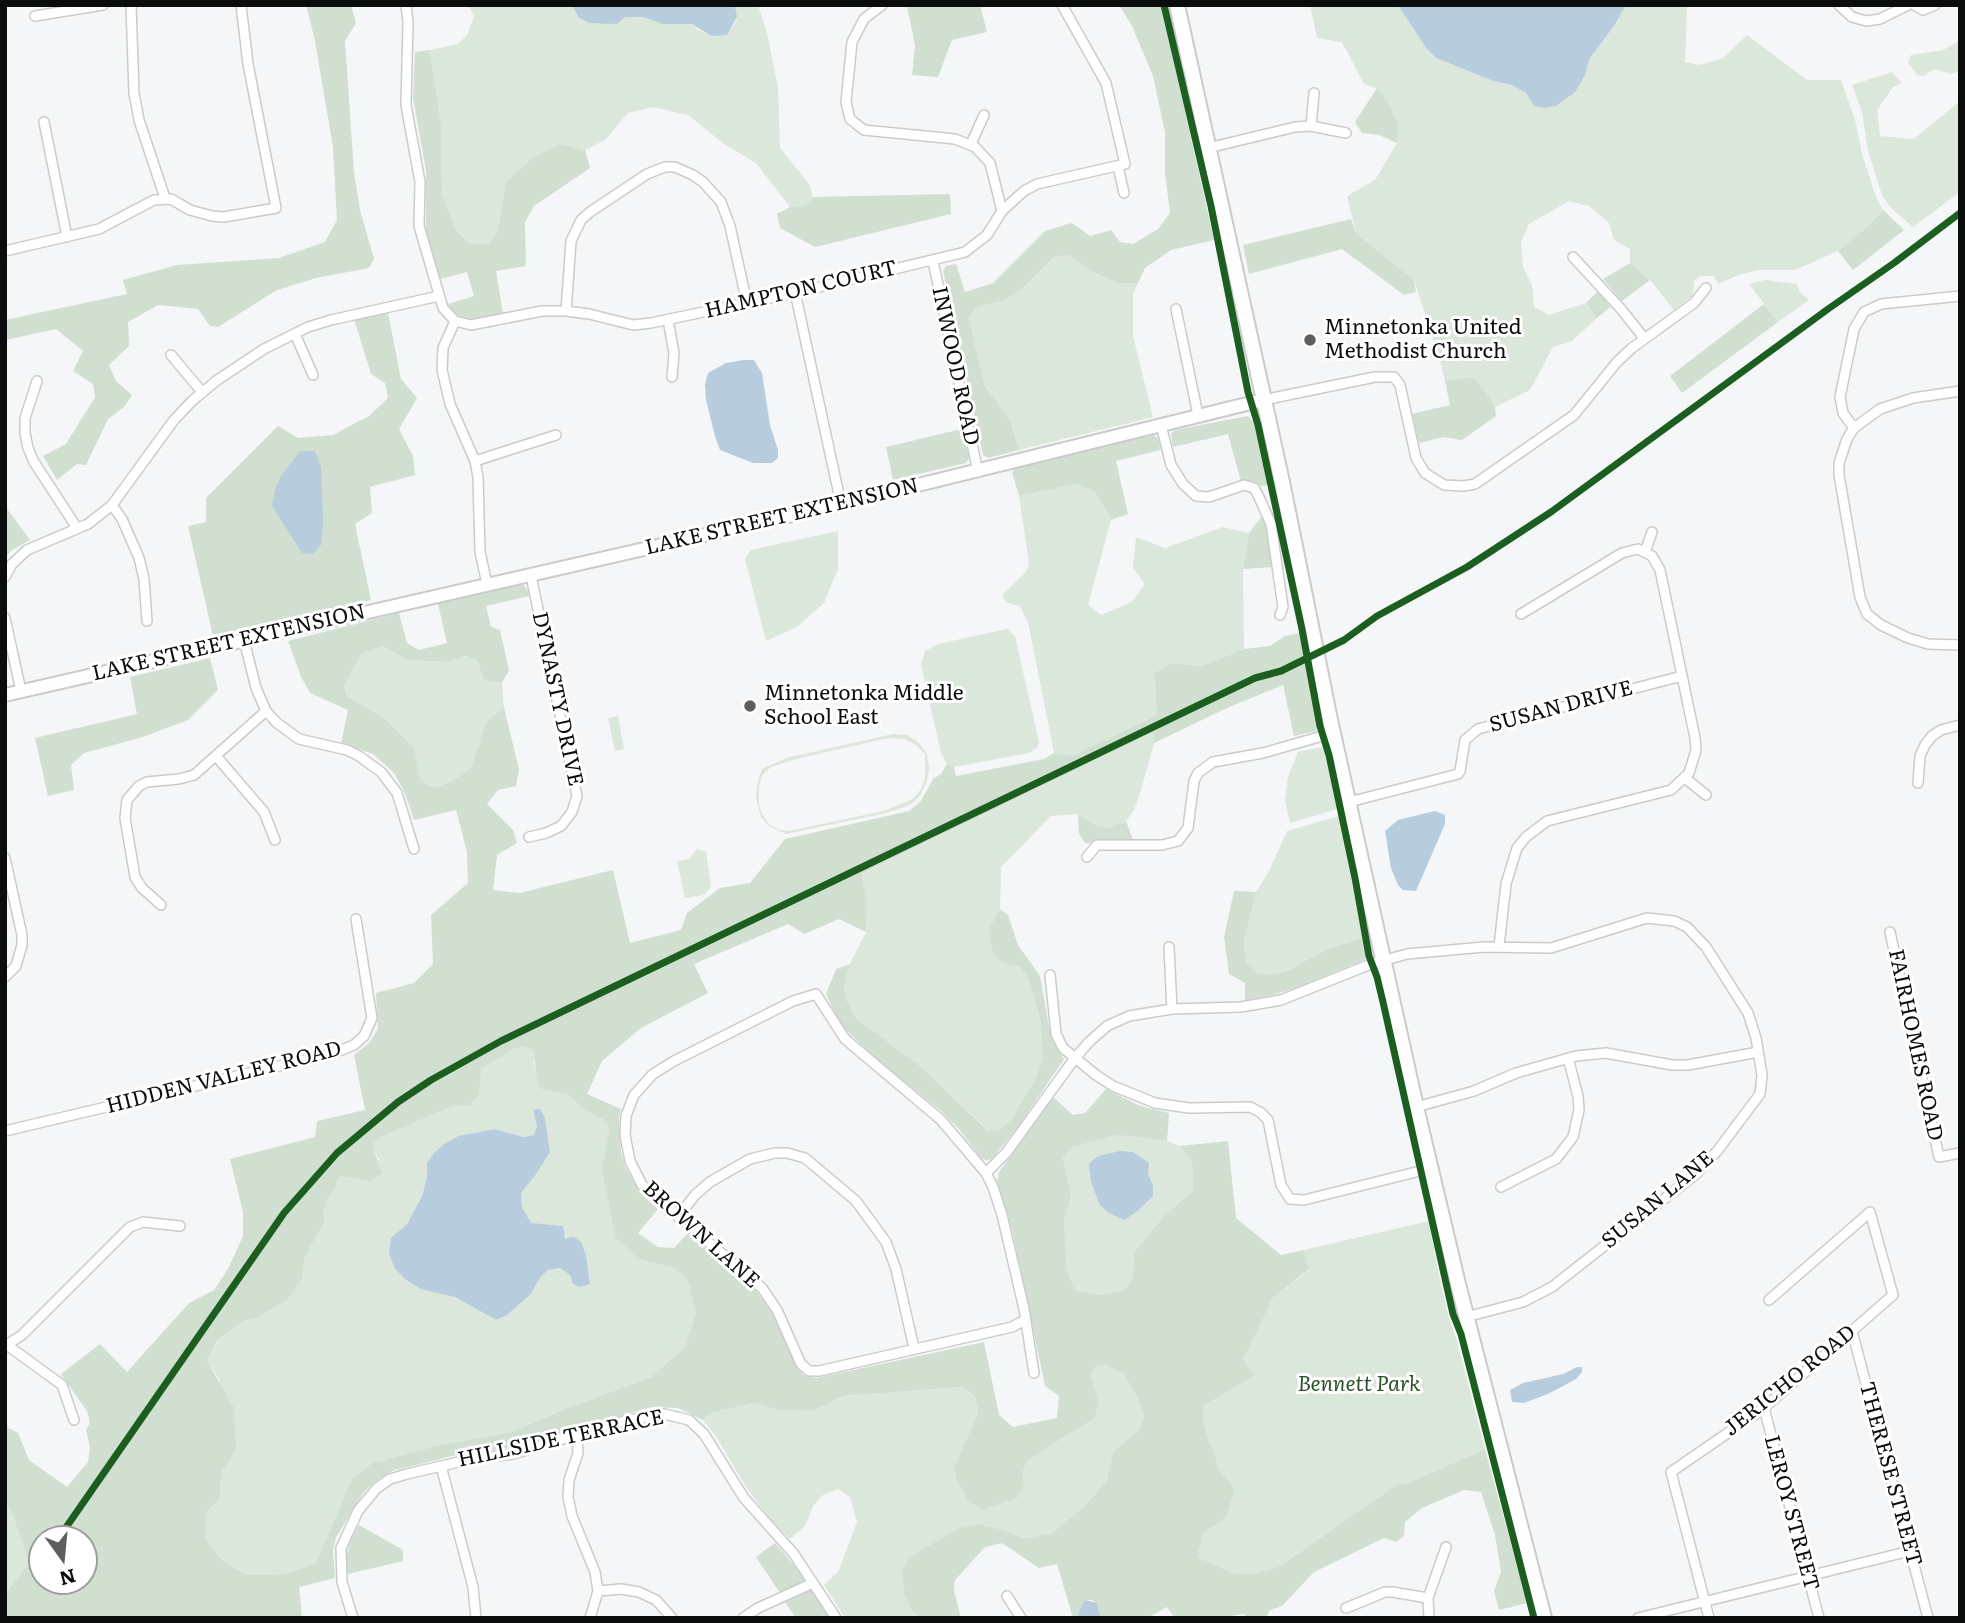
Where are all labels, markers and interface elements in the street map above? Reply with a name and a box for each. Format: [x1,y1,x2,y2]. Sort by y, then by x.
street label: HAMPTON COURT [703,256,899,324]
street label: INWOOD ROAD [926,284,984,448]
place label: Minnetonka United Methodist Church [1324,315,1522,365]
marker: Minnetonka United Methodist Church [1302,332,1318,348]
street label: LAKE STREET EXTENSION [643,473,921,561]
street label: LAKE STREET EXTENSION [90,599,368,687]
street label: DYNASTY DRIVE [526,610,588,788]
street label: SUSAN DRIVE [1487,676,1635,738]
place label: Minnetonka Middle School East [764,681,964,731]
marker: Minnetonka Middle School East [742,698,758,714]
street label: FAIRHOMES ROAD [1882,947,1948,1143]
street label: HIDDEN VALLEY ROAD [104,1037,344,1119]
street label: SUSAN LANE [1597,1146,1719,1254]
street label: BROWN LANE [637,1176,765,1294]
street label: JERICHO ROAD [1719,1320,1861,1442]
park label: Bennett Park [1297,1372,1421,1398]
street label: THERESE STREET [1853,1379,1927,1569]
street label: HILLSIDE TERRACE [456,1405,666,1473]
street label: LEROY STREET [1758,1433,1824,1593]
north arrow [28,1525,98,1595]
text: N [57,1563,79,1594]

